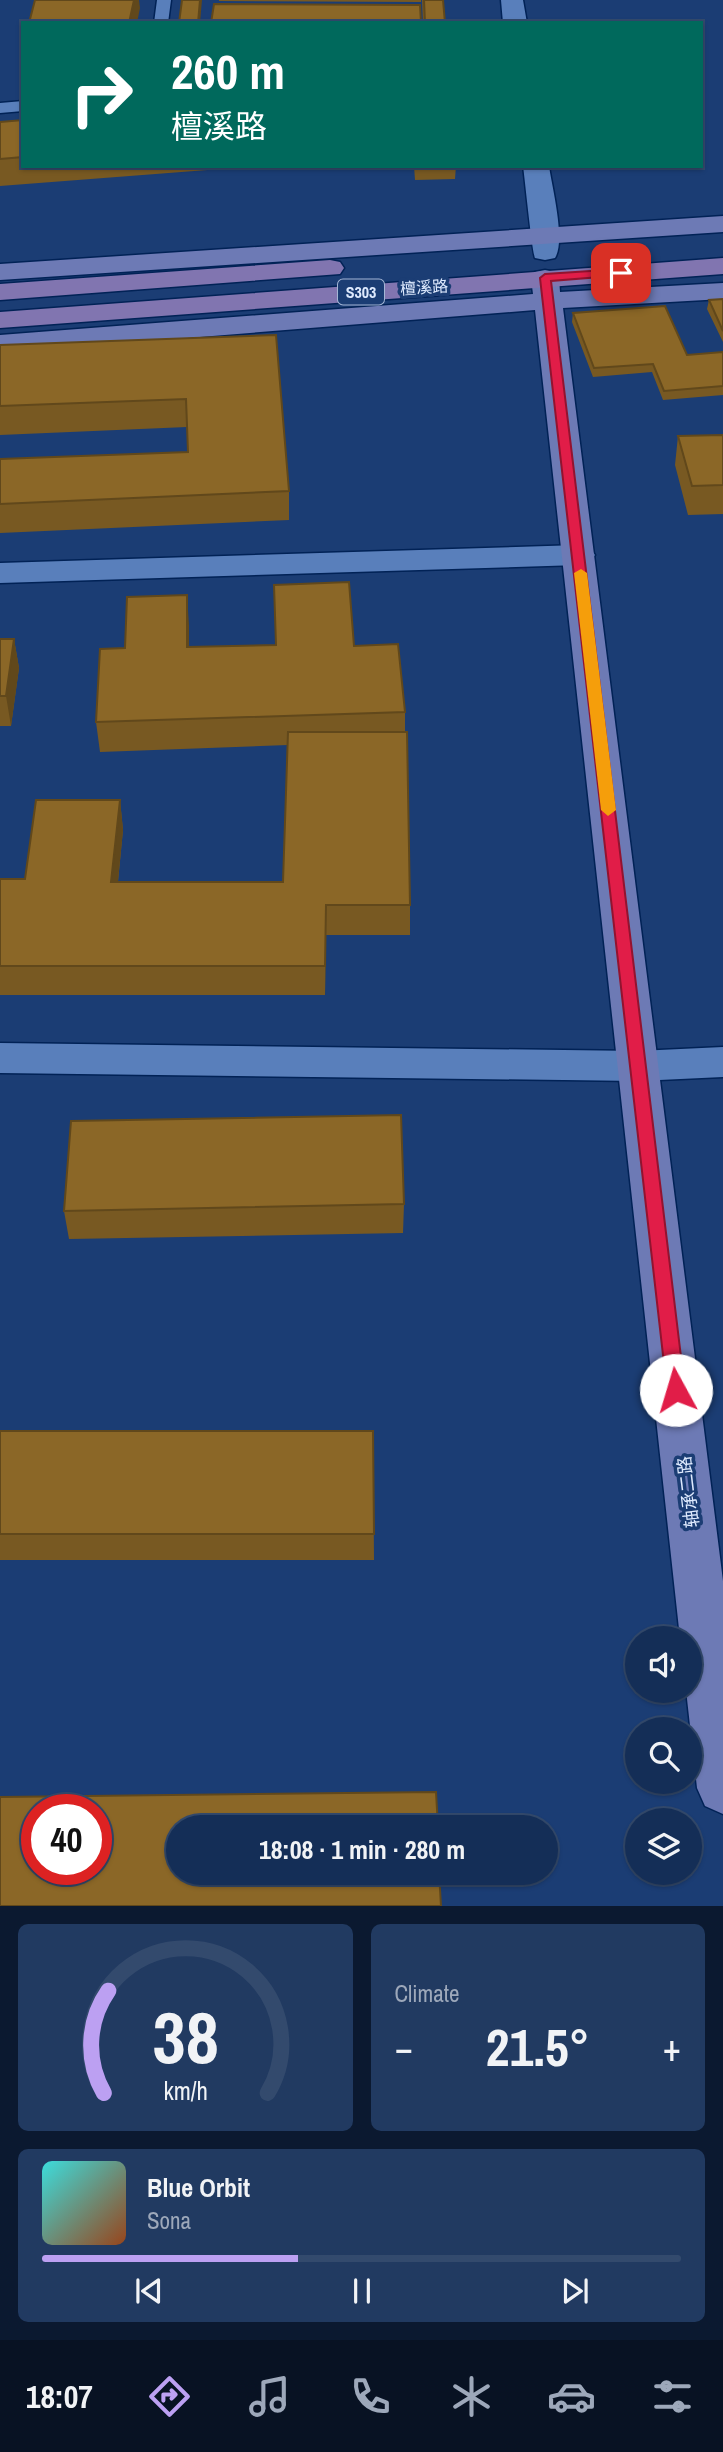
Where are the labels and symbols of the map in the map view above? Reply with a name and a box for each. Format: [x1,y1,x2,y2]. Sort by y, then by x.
pin [591,243,651,303]
street label: 檀溪路 [399,274,449,300]
road number: S303 [338,280,384,304]
position arrow [639,1353,713,1427]
street label: 轴承二路 [671,1455,705,1529]
speed limit sign: 40 [21,1794,112,1885]

